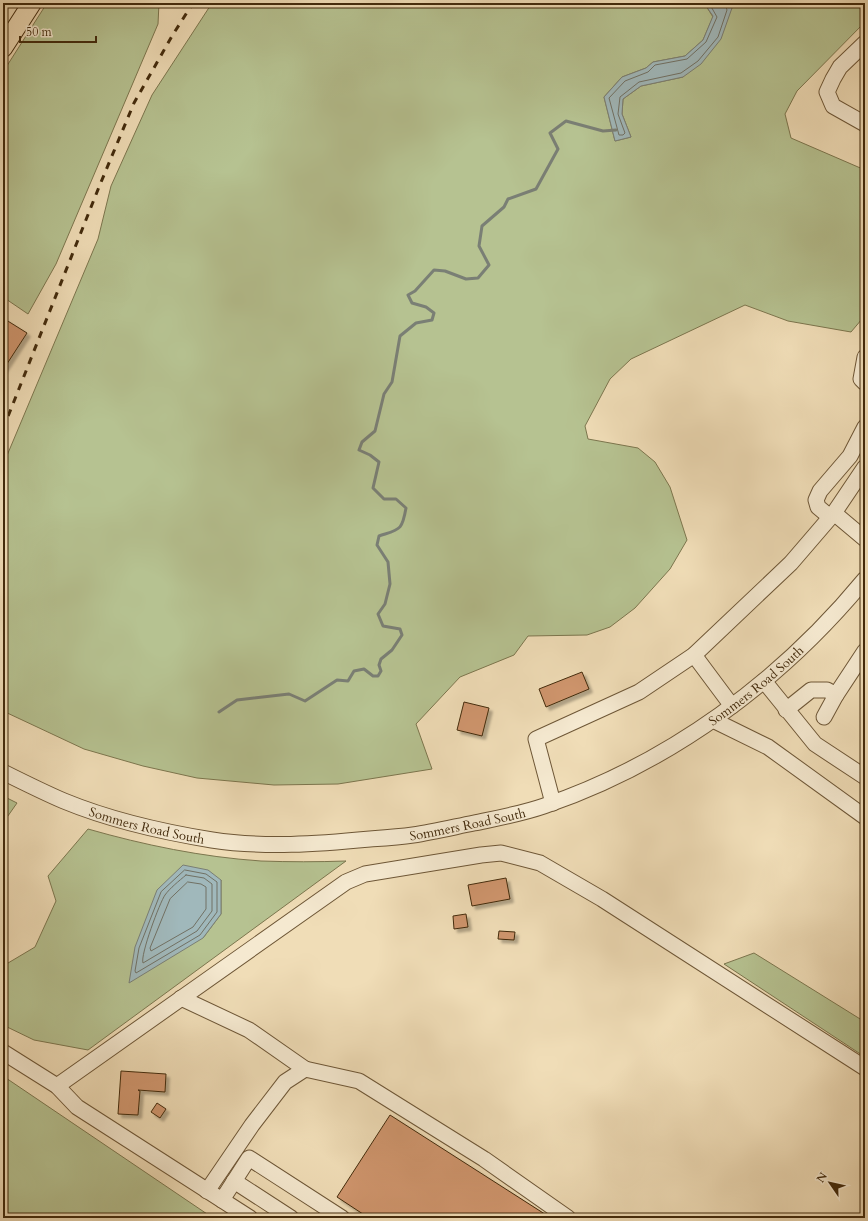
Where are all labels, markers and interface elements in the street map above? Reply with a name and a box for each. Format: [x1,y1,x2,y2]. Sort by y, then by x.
scale bar [20,18,96,44]
text: 50 m [26,24,53,40]
street label: Sommers Road South [705,642,808,730]
street label: Sommers Road South [86,803,206,849]
street label: Sommers Road South [408,804,528,845]
north arrow [810,1163,850,1203]
text: N [813,1169,831,1186]

